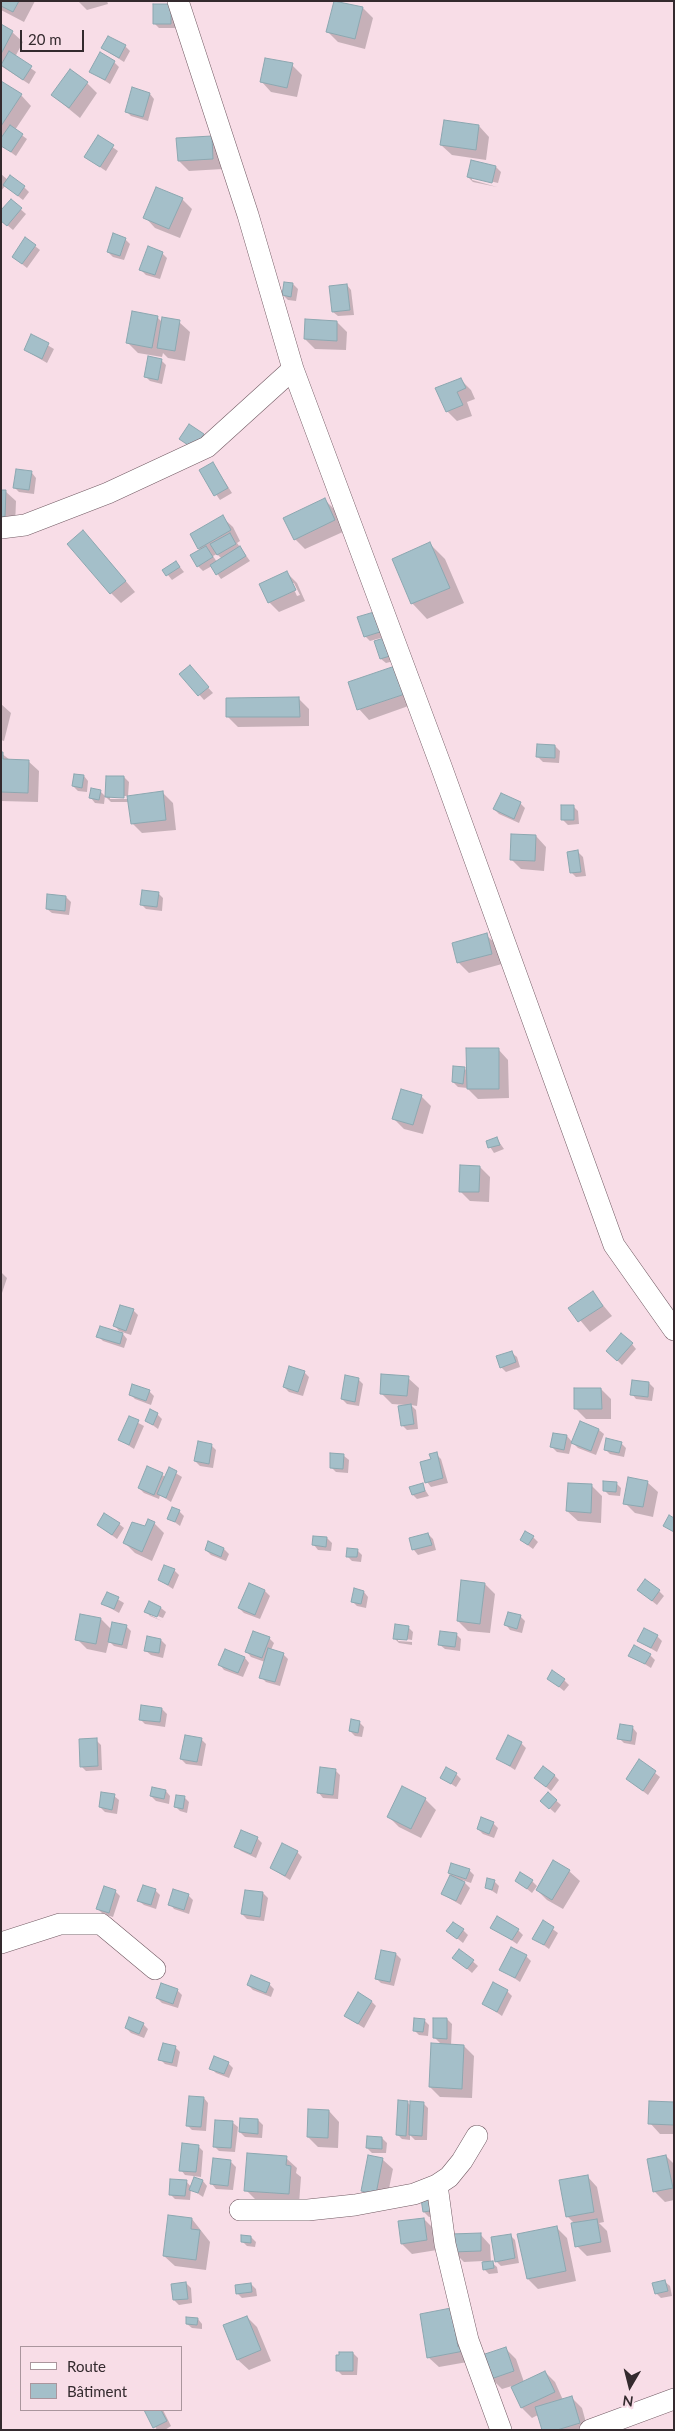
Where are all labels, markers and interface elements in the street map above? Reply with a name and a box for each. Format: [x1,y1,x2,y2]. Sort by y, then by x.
scale bar [22,20,86,52]
text: 20 m [28,30,62,48]
legend [20,2346,182,2411]
text: Route [67,2357,106,2375]
north arrow [605,2361,655,2411]
text: Bâtiment [67,2382,127,2400]
text: N [621,2392,634,2411]

